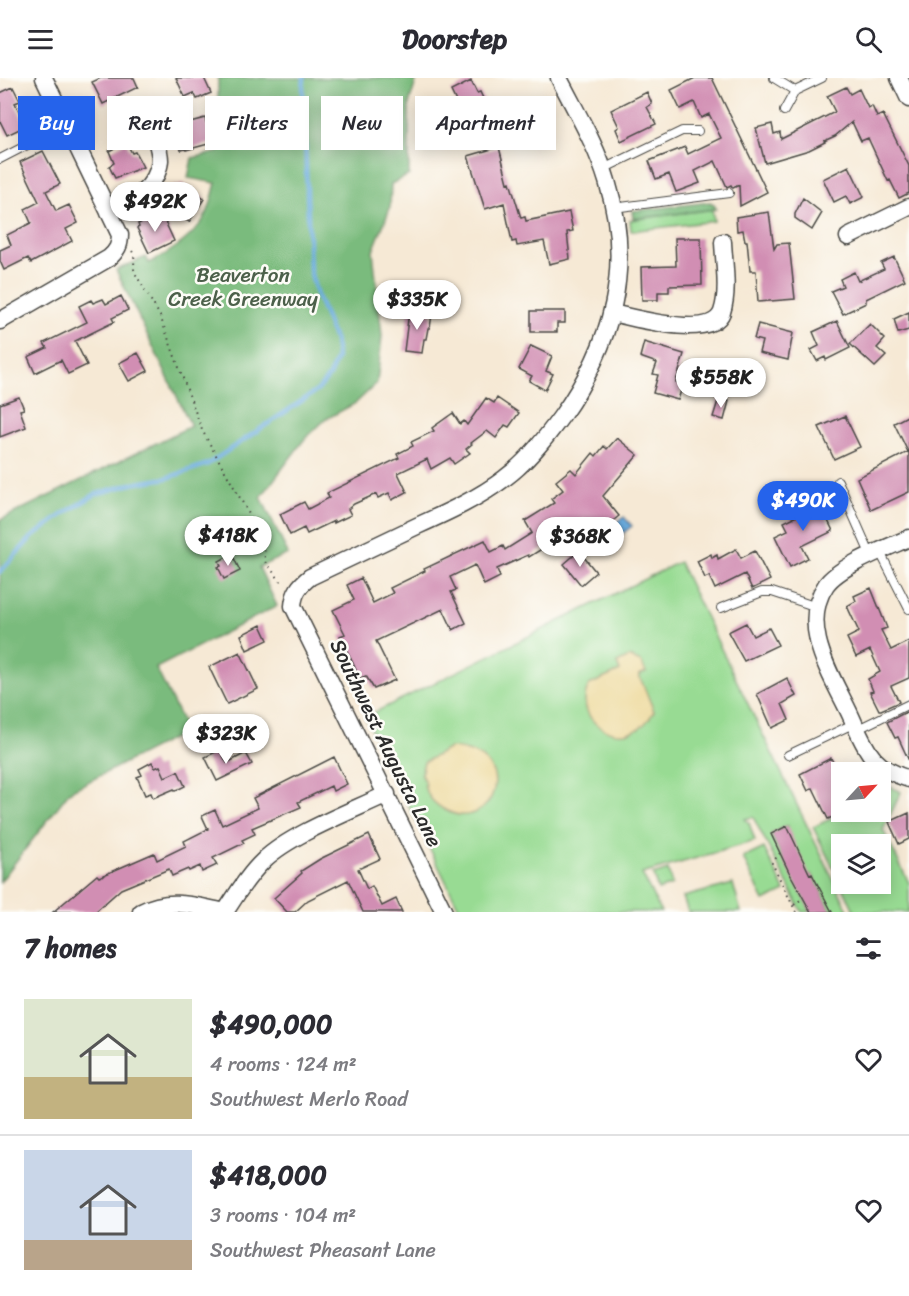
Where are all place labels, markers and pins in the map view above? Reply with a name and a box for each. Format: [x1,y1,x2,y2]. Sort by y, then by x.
pin: $492K [113,182,197,233]
pin: $335K [375,280,459,331]
pin: $558K [679,358,763,409]
pin: $490K [761,481,845,532]
pin: $418K [186,516,270,567]
pin: $368K [538,517,622,568]
pin: $323K [184,714,268,765]

